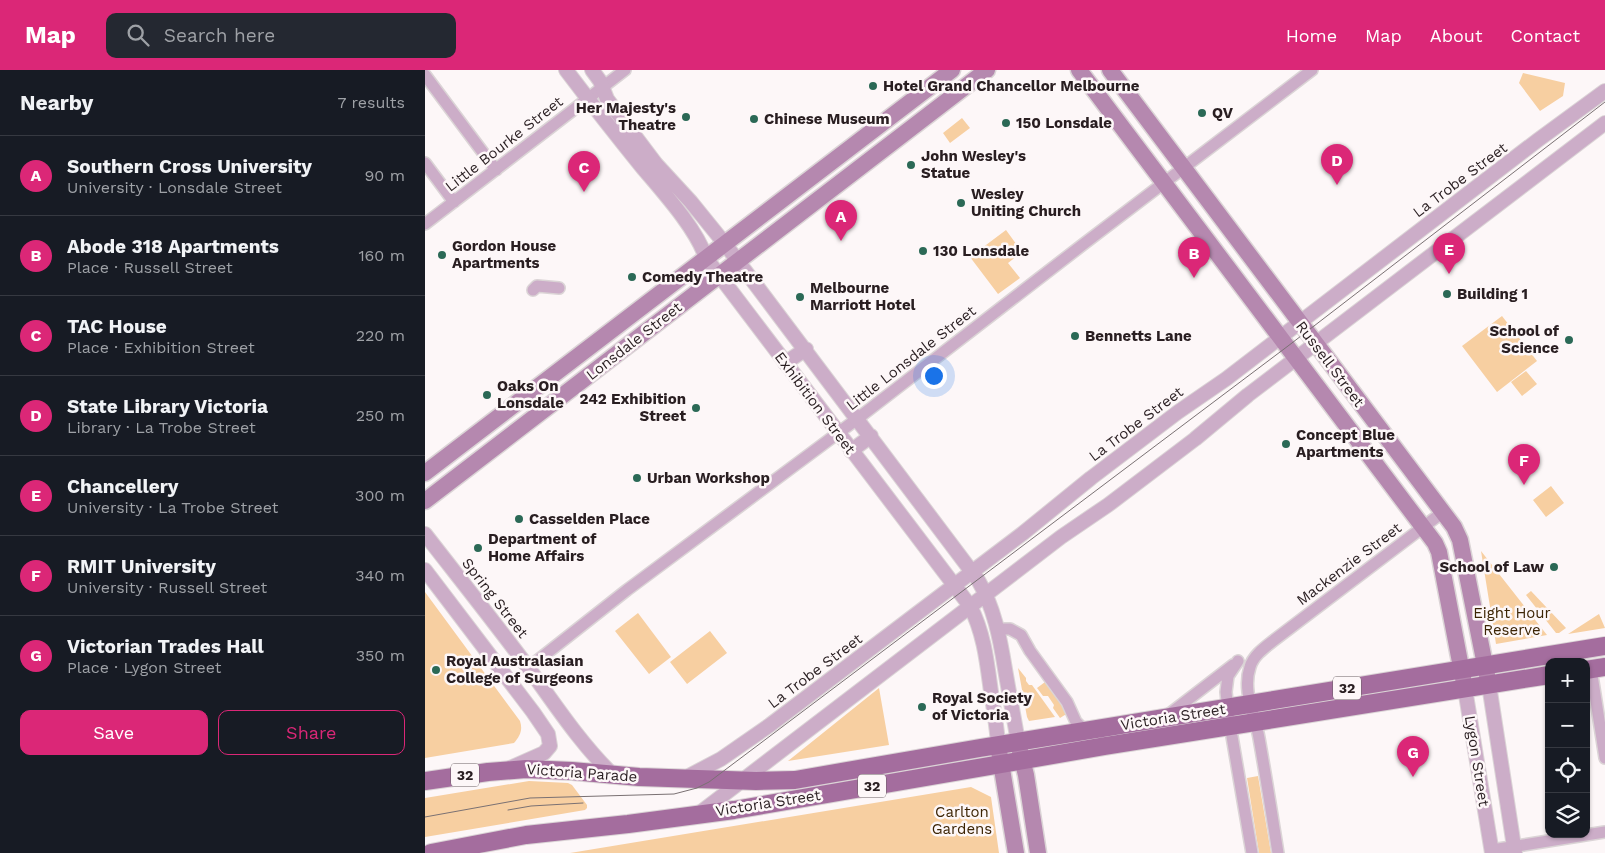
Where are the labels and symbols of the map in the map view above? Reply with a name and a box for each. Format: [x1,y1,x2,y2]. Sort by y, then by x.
place label: Hotel Grand Chancellor Melbourne [883,77,1140,95]
marker: Hotel Grand Chancellor Melbourne [867,80,879,92]
street label: Little Bourke Street [442,92,567,196]
place label: Her Majesty's Theatre [576,99,676,134]
place label: QV [1212,104,1234,122]
marker: QV [1196,107,1208,119]
place label: Chinese Museum [764,110,890,128]
marker: Her Majesty's Theatre [680,111,692,123]
marker: Chinese Museum [748,113,760,125]
place label: 150 Lonsdale [1016,114,1112,132]
marker: 150 Lonsdale [1000,117,1012,129]
street label: La Trobe Street [1409,138,1511,221]
pin: D [1321,144,1353,185]
place label: John Wesley's Statue [921,147,1026,182]
pin: C [568,151,600,192]
marker: John Wesley's Statue [905,159,917,171]
place label: Wesley Uniting Church [971,185,1081,220]
marker: Wesley Uniting Church [955,197,967,209]
pin: A [825,200,857,241]
pin: E [1433,233,1465,274]
place label: Gordon House Apartments [452,237,556,272]
pin: B [1178,237,1210,278]
place label: 130 Lonsdale [933,242,1029,260]
marker: 130 Lonsdale [917,245,929,257]
marker: Gordon House Apartments [436,249,448,261]
place label: Comedy Theatre [642,268,764,286]
marker: Comedy Theatre [626,271,638,283]
place label: Melbourne Marriott Hotel [810,279,916,314]
place label: Building 1 [1457,285,1528,303]
marker: Building 1 [1441,288,1453,300]
marker: Melbourne Marriott Hotel [794,291,806,303]
street label: Lonsdale Street [583,298,686,384]
street label: Little Lonsdale Street [843,301,980,414]
street label: Russell Street [1292,318,1368,411]
place label: School of Science [1489,322,1560,357]
place label: Bennetts Lane [1085,327,1192,345]
marker: Bennetts Lane [1069,330,1081,342]
marker: School of Science [1563,334,1575,346]
street label: Exhibition Street [771,348,860,458]
your location [921,363,947,389]
place label: Oaks On Lonsdale [497,377,564,412]
street label: La Trobe Street [1085,382,1187,465]
marker: Oaks On Lonsdale [481,389,493,401]
place label: 242 Exhibition Street [580,390,686,425]
marker: 242 Exhibition Street [690,402,702,414]
place label: Concept Blue Apartments [1296,426,1395,461]
marker: Concept Blue Apartments [1280,438,1292,450]
pin: F [1508,444,1540,485]
place label: Urban Workshop [647,469,770,487]
marker: Urban Workshop [631,472,643,484]
place label: Casselden Place [529,510,650,528]
marker: Casselden Place [513,513,525,525]
street label: Mackenzie Street [1293,518,1406,609]
place label: Department of Home Affairs [488,530,597,565]
marker: Department of Home Affairs [472,542,484,554]
street label: Spring Street [458,554,532,642]
place label: School of Law [1439,558,1544,576]
marker: School of Law [1548,561,1560,573]
park label: Eight Hour Reserve [1473,604,1551,639]
street label: La Trobe Street [764,629,866,712]
place label: Royal Australasian College of Surgeons [446,652,593,687]
marker: Royal Australasian College of Surgeons [430,664,442,676]
road number: 32 [1333,676,1361,700]
place label: Royal Society of Victoria [932,689,1032,724]
street label: Victoria Street [1119,700,1227,734]
marker: Royal Society of Victoria [916,701,928,713]
street label: Lygon Street [1461,714,1493,808]
pin: G [1397,736,1429,777]
street label: Victoria Parade [526,760,638,786]
road number: 32 [451,764,479,786]
road number: 32 [858,774,886,798]
street label: Victoria Street [714,786,822,820]
park label: Carlton Gardens [932,803,992,838]

